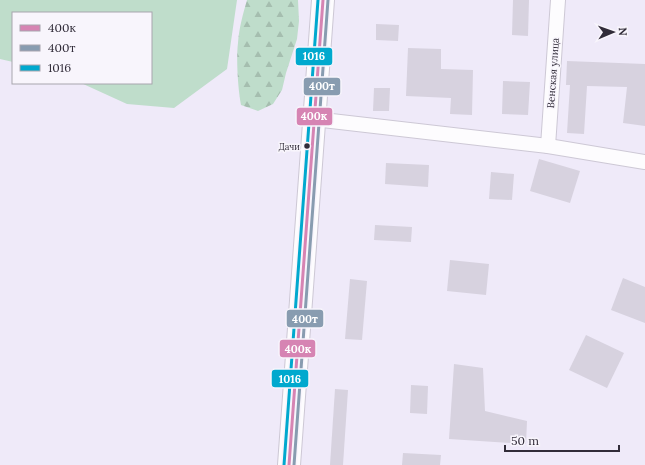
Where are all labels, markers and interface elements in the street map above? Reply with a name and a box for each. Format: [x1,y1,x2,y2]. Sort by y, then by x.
legend [12,12,152,84]
north arrow [593,12,633,52]
text: 400к [48,20,76,35]
text: N [616,27,630,37]
street label: Венская улица [544,37,562,109]
text: 400т [48,40,75,55]
line badge: 1016 [295,47,333,66]
text: 1016 [303,49,325,63]
text: 1016 [48,60,71,75]
line badge: 400т [303,77,341,96]
text: 400т [309,79,335,93]
line badge: 400к [296,107,333,126]
text: 400к [301,109,328,123]
place label: Дачи [278,141,300,152]
marker: Дачи [302,141,312,151]
line badge: 400т [286,309,324,328]
text: 400т [292,312,318,326]
line badge: 400к [279,339,316,358]
text: 400к [285,342,312,356]
line badge: 1016 [271,369,309,388]
text: 1016 [279,372,301,386]
scale bar [505,427,619,453]
text: 50 m [511,433,539,448]

